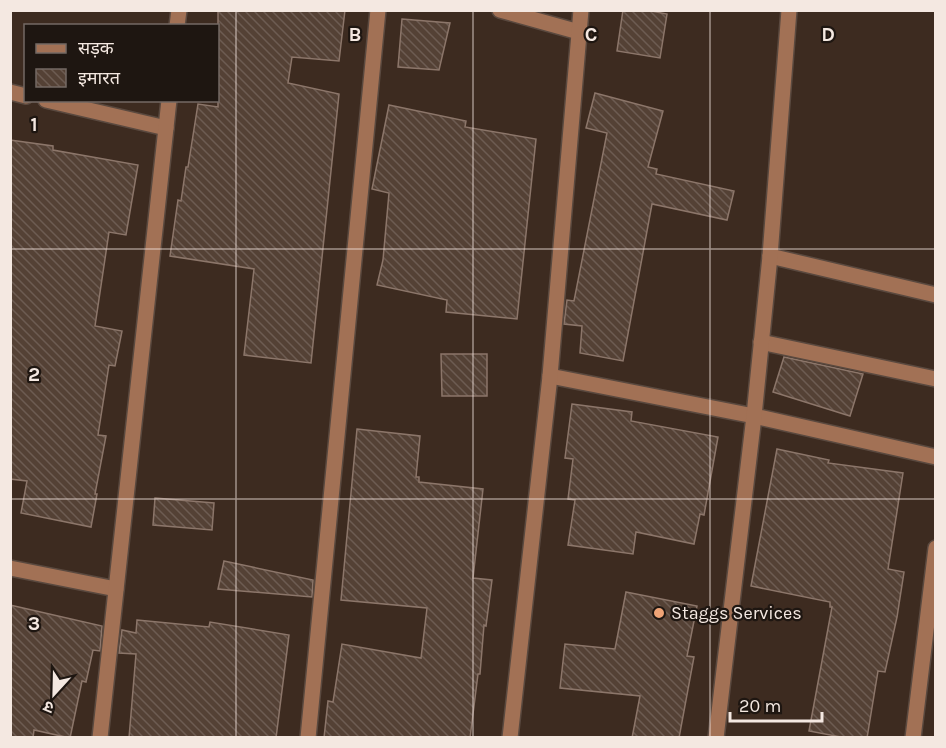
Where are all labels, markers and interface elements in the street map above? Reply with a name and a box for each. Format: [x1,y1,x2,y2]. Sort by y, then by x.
text: B [349,23,361,46]
text: C [585,23,597,46]
text: D [821,23,835,46]
legend [24,24,219,102]
text: सड़क [78,37,115,59]
text: इमारत [78,67,121,89]
text: 1 [30,113,38,136]
text: 2 [28,363,40,386]
place label: Staggs Services [671,602,802,624]
marker: Staggs Services [652,606,666,620]
text: 3 [28,612,40,635]
north arrow [24,664,84,724]
scale bar [730,685,822,723]
text: 20 m [739,695,781,717]
text: उ [40,697,56,718]

